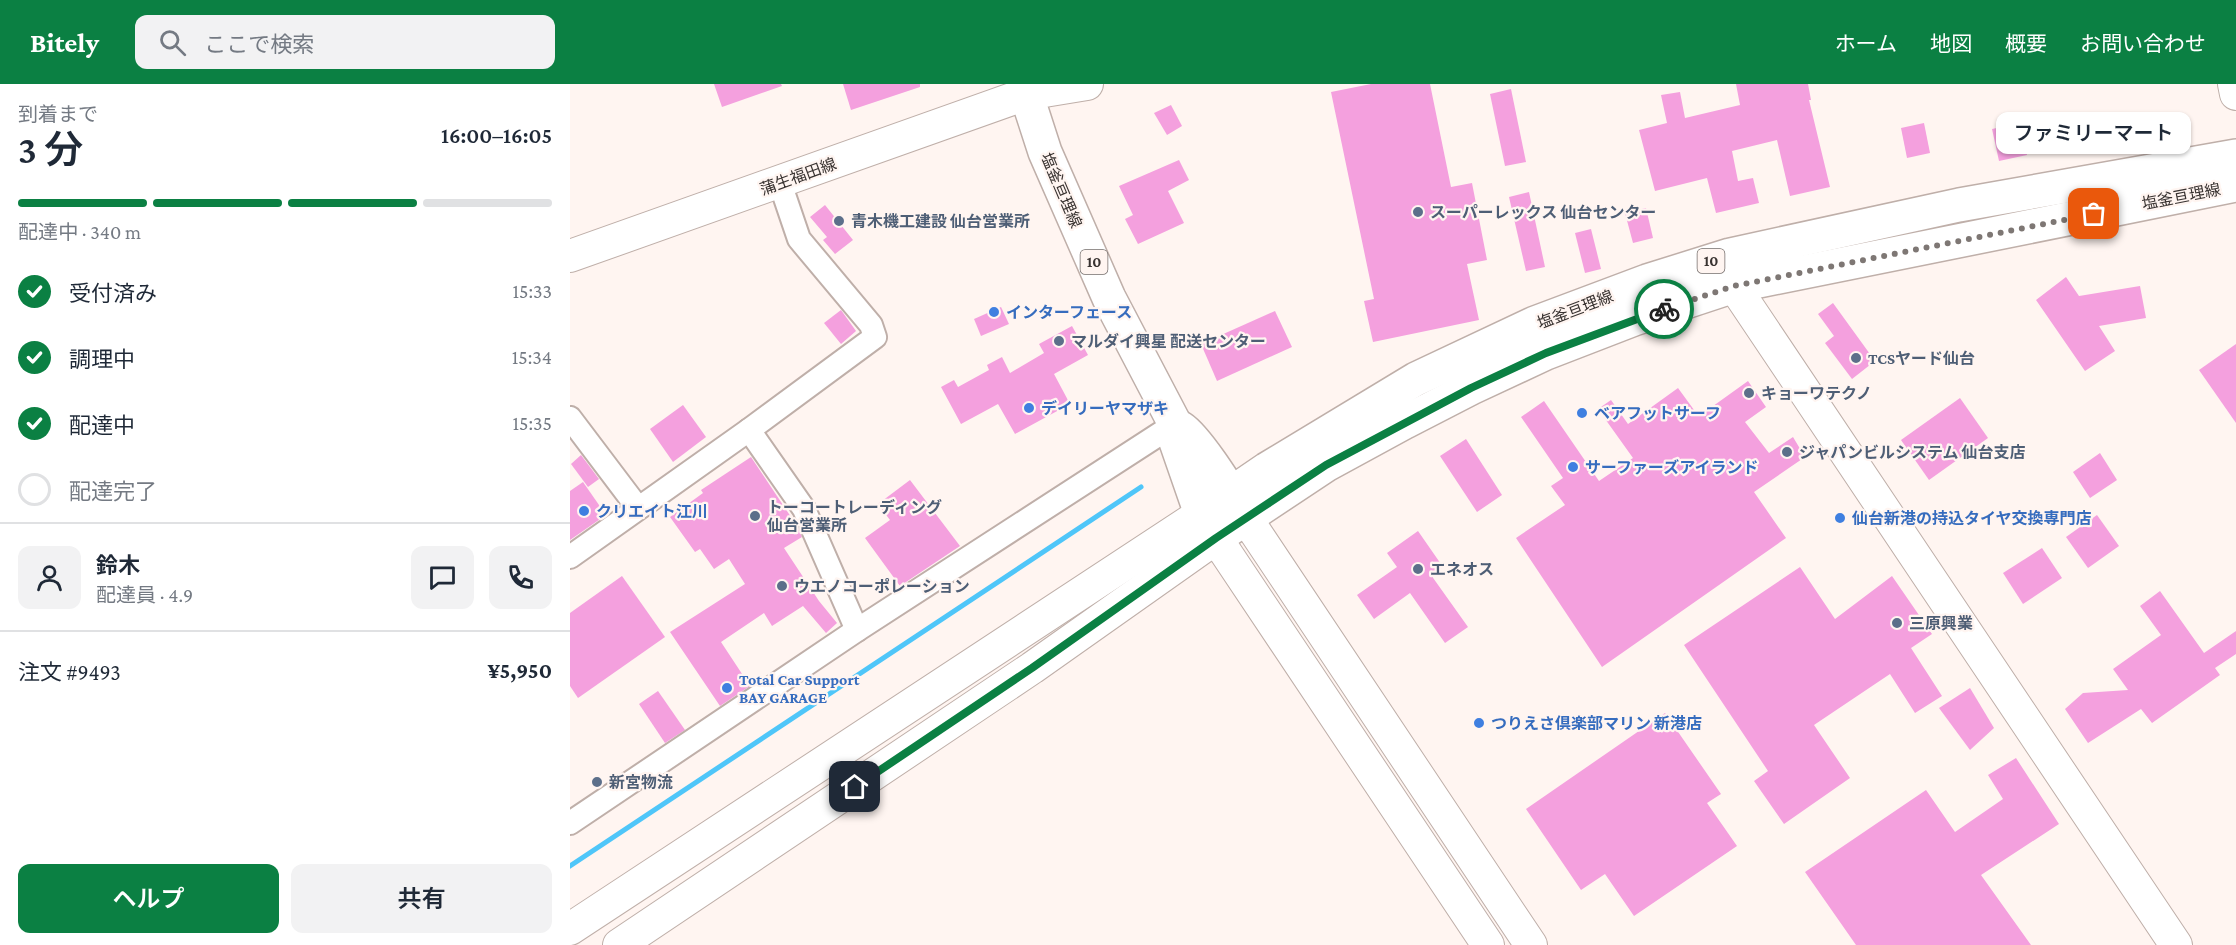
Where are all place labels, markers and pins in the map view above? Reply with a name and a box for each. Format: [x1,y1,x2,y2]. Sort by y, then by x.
callout: ファミリーマート [1996,112,2192,154]
pin [2068,188,2119,239]
place label: スーパーレックス 仙台センター [1430,204,1656,221]
marker: スーパーレックス 仙台センター [1411,205,1425,219]
place label: 青木機工建設 仙台営業所 [851,212,1030,230]
marker: 青木機工建設 仙台営業所 [832,214,846,228]
place label: インターフェース [1006,304,1132,321]
marker: インターフェース [987,305,1001,319]
place label: マルダイ興星 配送センター [1071,333,1266,350]
marker: マルダイ興星 配送センター [1052,334,1066,348]
place label: TCSヤード仙台 [1868,350,1975,367]
marker: TCSヤード仙台 [1849,351,1863,365]
place label: キョーワテクノ [1761,385,1872,402]
marker: キョーワテクノ [1742,386,1756,400]
place label: デイリーヤマザキ [1041,400,1169,417]
marker: デイリーヤマザキ [1022,401,1036,415]
place label: ベアフットサーフ [1594,405,1721,422]
marker: ベアフットサーフ [1575,406,1589,420]
place label: ジャパンビルシステム 仙台支店 [1799,444,2026,461]
marker: ジャパンビルシステム 仙台支店 [1780,445,1794,459]
place label: サーファーズアイランド [1585,459,1758,476]
marker: サーファーズアイランド [1566,460,1580,474]
place label: トーコートレーディング 仙台営業所 [766,498,942,534]
place label: クリエイト江川 [596,503,708,520]
marker: クリエイト江川 [577,504,591,518]
marker: トーコートレーディング 仙台営業所 [748,509,762,523]
place label: 仙台新港の持込タイヤ交換専門店 [1851,509,2092,527]
marker: 仙台新港の持込タイヤ交換専門店 [1833,511,1847,525]
place label: エネオス [1430,561,1494,578]
marker: エネオス [1411,562,1425,576]
place label: ウエノコーポレーション [794,578,970,595]
marker: ウエノコーポレーション [775,579,789,593]
place label: 三原興業 [1909,615,1973,632]
marker: 三原興業 [1890,616,1904,630]
place label: Total Car Support BAY GARAGE [739,671,860,706]
marker: Total Car Support BAY GARAGE [720,681,734,695]
place label: つりえさ倶楽部マリン 新港店 [1491,715,1702,732]
marker: つりえさ倶楽部マリン 新港店 [1472,716,1486,730]
pin [829,761,880,812]
place label: 新宮物流 [609,774,673,791]
marker: 新宮物流 [590,775,604,789]

